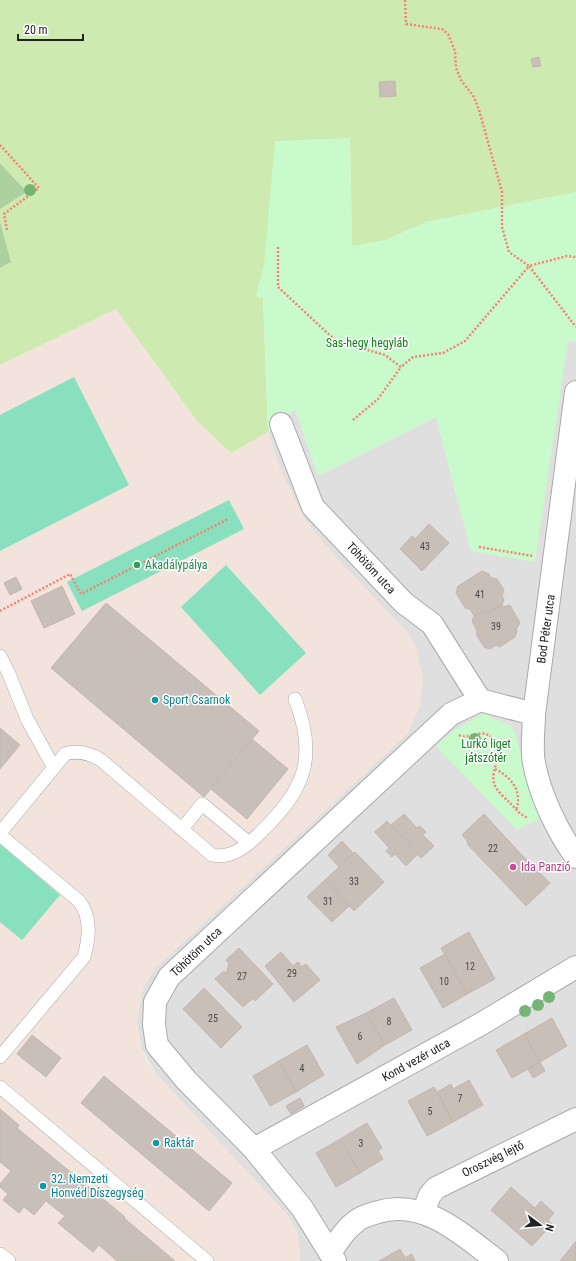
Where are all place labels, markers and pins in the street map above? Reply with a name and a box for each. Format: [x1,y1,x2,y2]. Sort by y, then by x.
place label: Akadálypálya [145,558,208,572]
marker: Akadálypálya [132,560,142,570]
place label: Sport Csarnok [163,693,231,707]
marker: Sport Csarnok [150,695,160,705]
place label: Ida Panzió [521,860,571,874]
marker: Ida Panzió [508,862,518,872]
place label: Raktár [164,1136,195,1150]
marker: Raktár [151,1138,161,1148]
place label: 32. Nemzeti Honvéd Díszegység [51,1172,144,1200]
marker: 32. Nemzeti Honvéd Díszegység [38,1181,48,1191]

